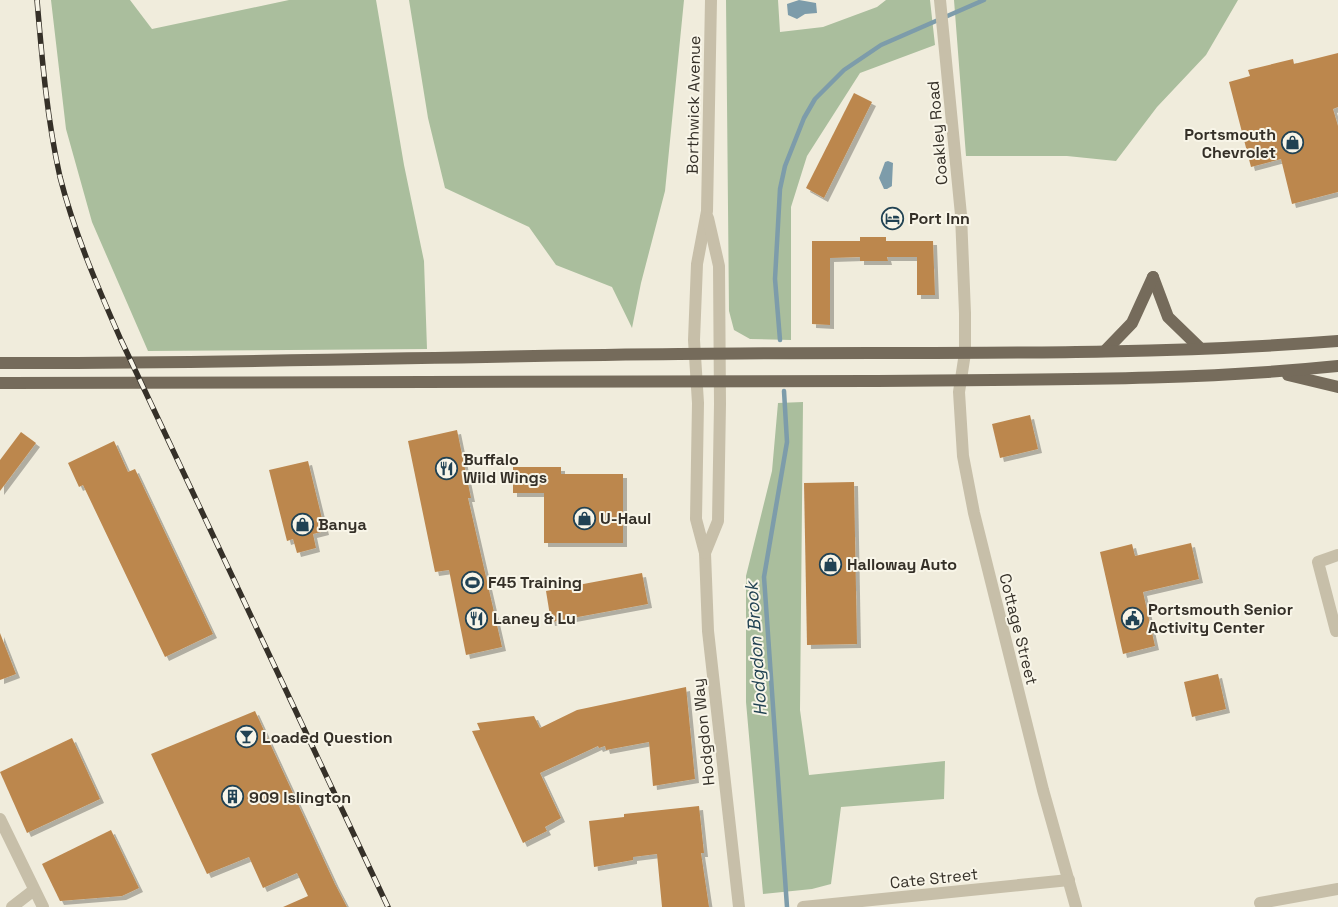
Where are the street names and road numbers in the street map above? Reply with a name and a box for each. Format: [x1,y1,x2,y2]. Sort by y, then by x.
street label: Borthwick Avenue [682,35,705,175]
street label: Coakley Road [922,80,953,186]
street label: Cottage Street [994,571,1043,687]
street label: Hodgdon Way [687,677,720,787]
street label: Cate Street [889,863,979,894]

